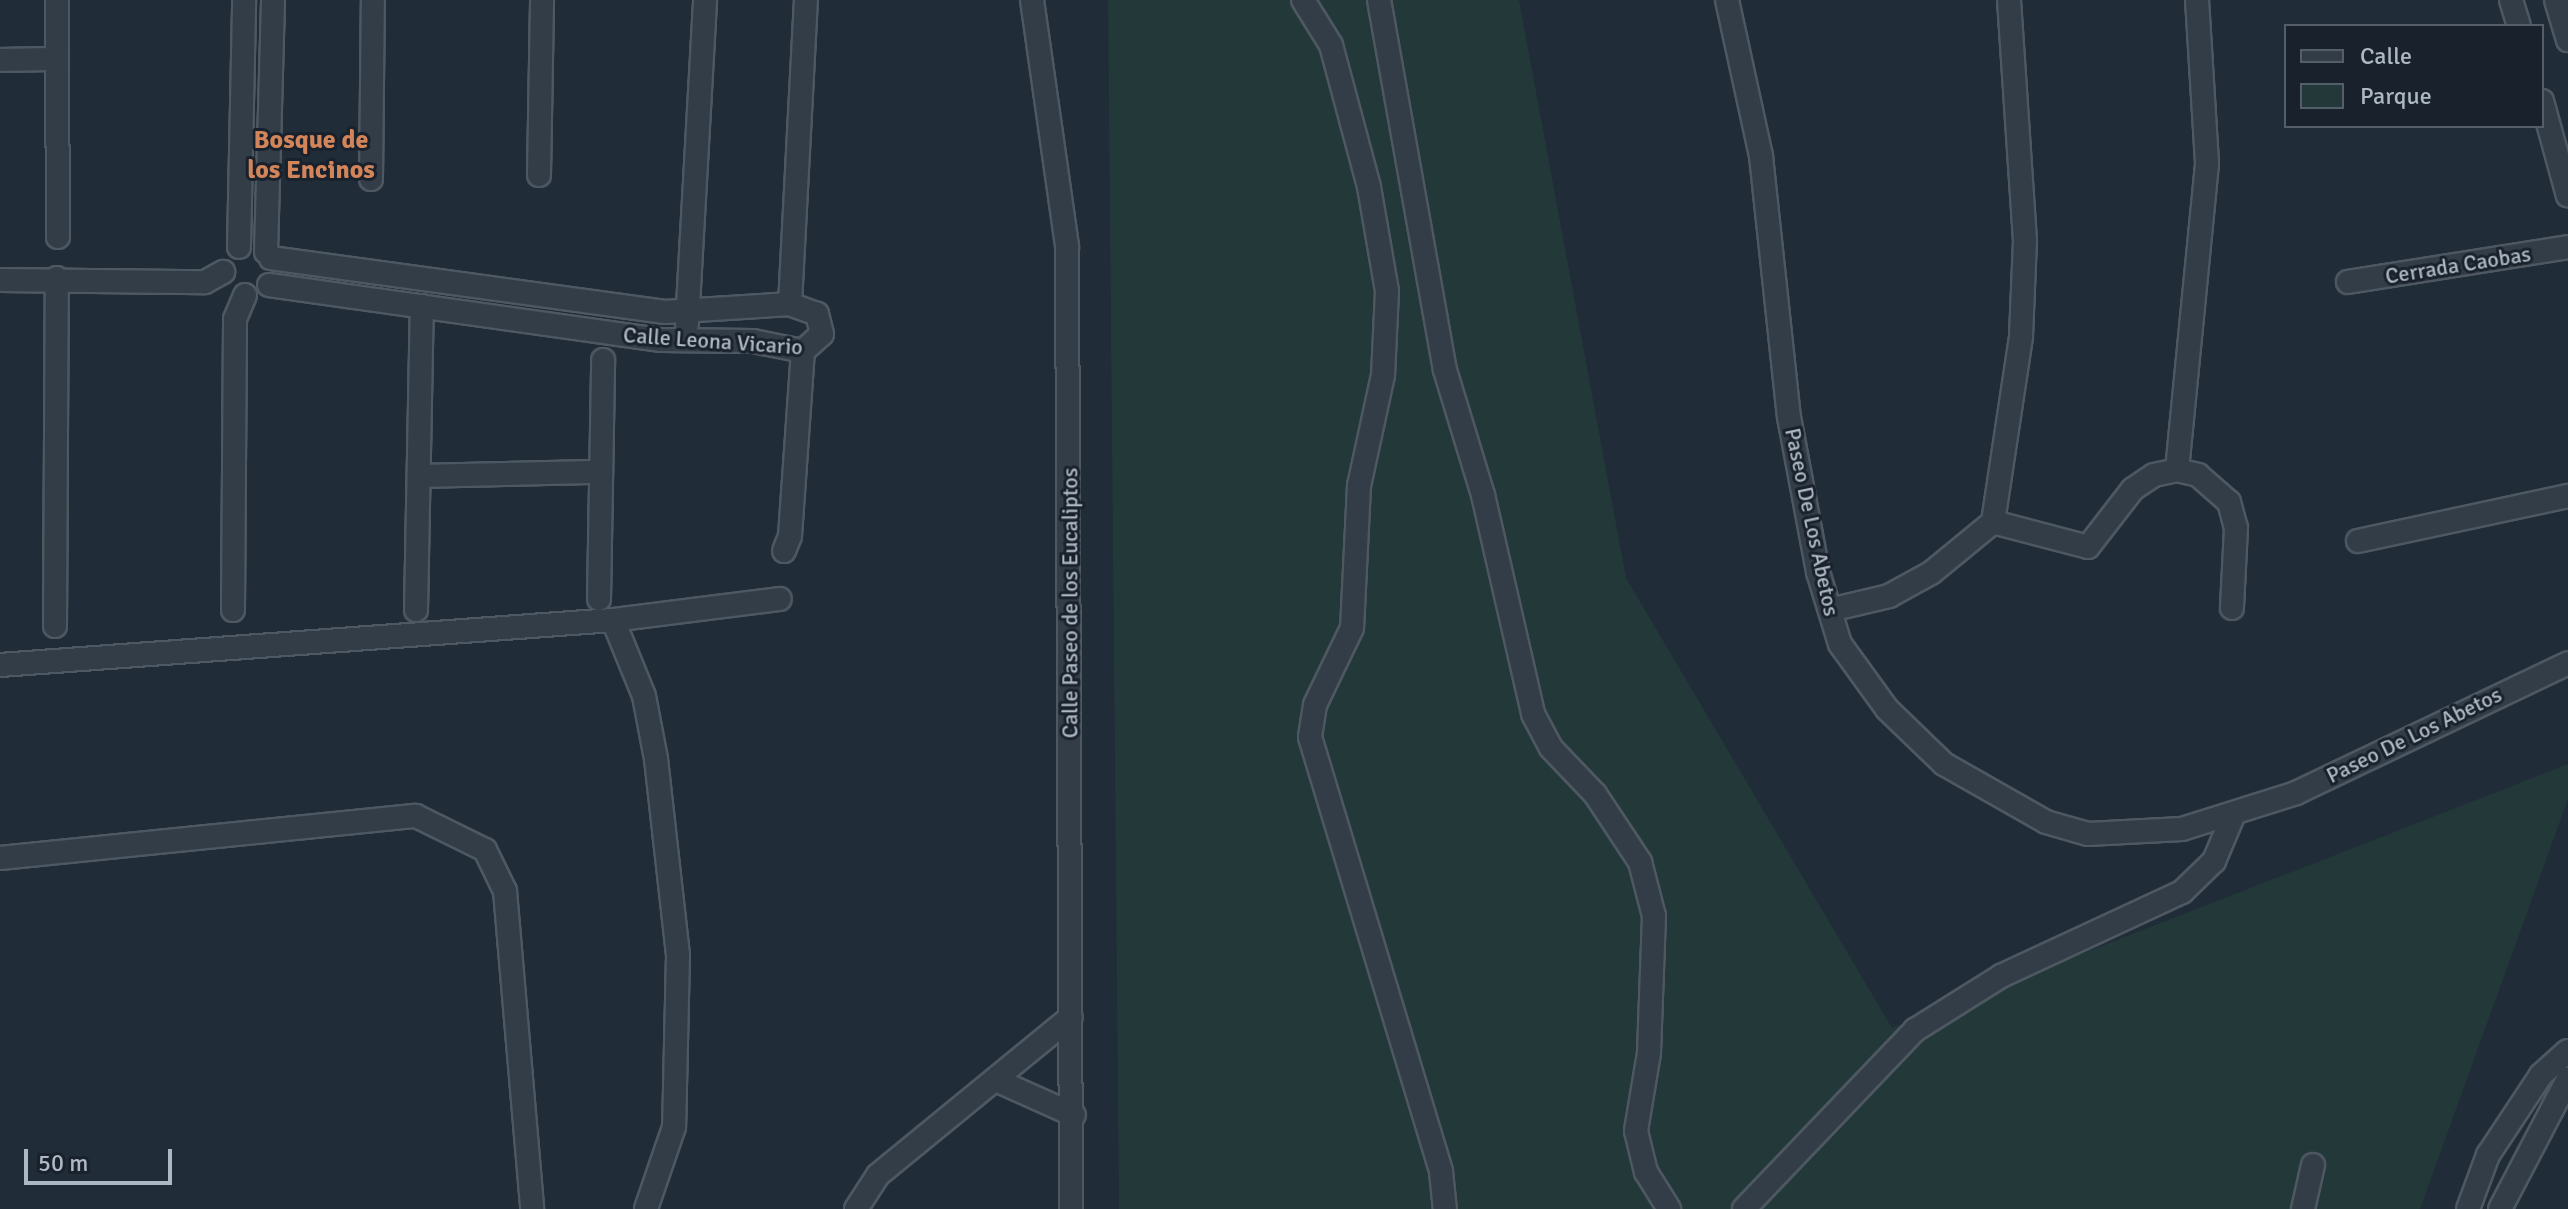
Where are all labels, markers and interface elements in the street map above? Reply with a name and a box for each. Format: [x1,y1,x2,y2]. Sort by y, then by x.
legend [2284,24,2544,128]
text: Calle [2360,41,2412,71]
text: Parque [2360,81,2432,111]
district label: Bosque de los Encinos [247,125,375,186]
street label: Cerrada Caobas [2383,240,2533,290]
street label: Calle Leona Vicario [622,322,804,360]
street label: Paseo De Los Abetos [1779,426,1845,618]
street label: Calle Paseo de los Eucaliptos [1057,468,1083,738]
street label: Paseo De Los Abetos [2322,681,2506,789]
scale bar [28,1133,176,1183]
text: 50 m [38,1148,88,1178]

